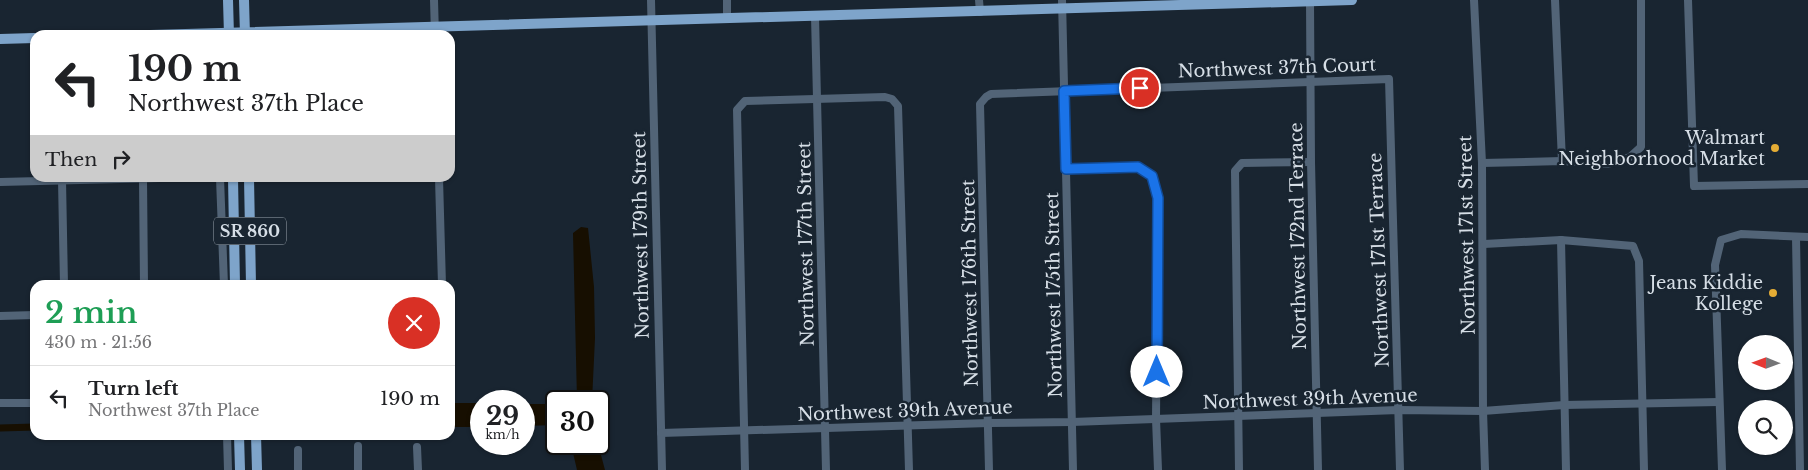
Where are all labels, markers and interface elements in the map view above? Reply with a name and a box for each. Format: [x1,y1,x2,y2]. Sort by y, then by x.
text: 190 m [128,47,241,90]
icon: left [45,50,110,115]
street label: Northwest 37th Court [1177,54,1377,82]
pin [1119,67,1161,109]
icon: arrive [1126,74,1154,102]
text: Northwest 37th Place [128,90,364,117]
street label: Northwest 172nd Terrace [1285,122,1311,350]
place label: Walmart Neighborhood Market [1559,127,1765,170]
street label: Northwest 179th Street [628,131,654,339]
street label: Northwest 171st Street [1454,135,1480,335]
street label: Northwest 177th Street [793,141,819,347]
marker: Walmart Neighborhood Market [1769,142,1781,154]
icon: right [107,145,135,173]
text: Then [45,148,97,171]
street label: Northwest 171st Terrace [1364,152,1394,368]
street label: Northwest 176th Street [957,179,983,387]
street label: Northwest 175th Street [1041,192,1067,398]
road number: SR 860 [214,218,286,245]
place label: Jeans Kiddie Kollege [1647,272,1763,315]
marker: Jeans Kiddie Kollege [1767,287,1779,299]
text: 2 min [45,294,137,331]
button: close [388,297,440,349]
text: 430 m · 21:56 [45,332,152,352]
north arrow [1738,335,1792,390]
map controls [1738,335,1793,455]
position arrow [1130,345,1182,397]
text: Turn left [88,377,179,400]
icon: left [45,384,73,412]
street label: Northwest 39th Avenue [1202,384,1418,414]
text: 190 m [380,387,440,410]
speed limit sign: 30 [545,390,610,455]
street label: Northwest 39th Avenue [797,396,1013,426]
text: Northwest 37th Place [88,400,260,420]
button: search [1738,400,1793,455]
text: 29 [486,401,519,432]
text: km/h [485,427,520,442]

